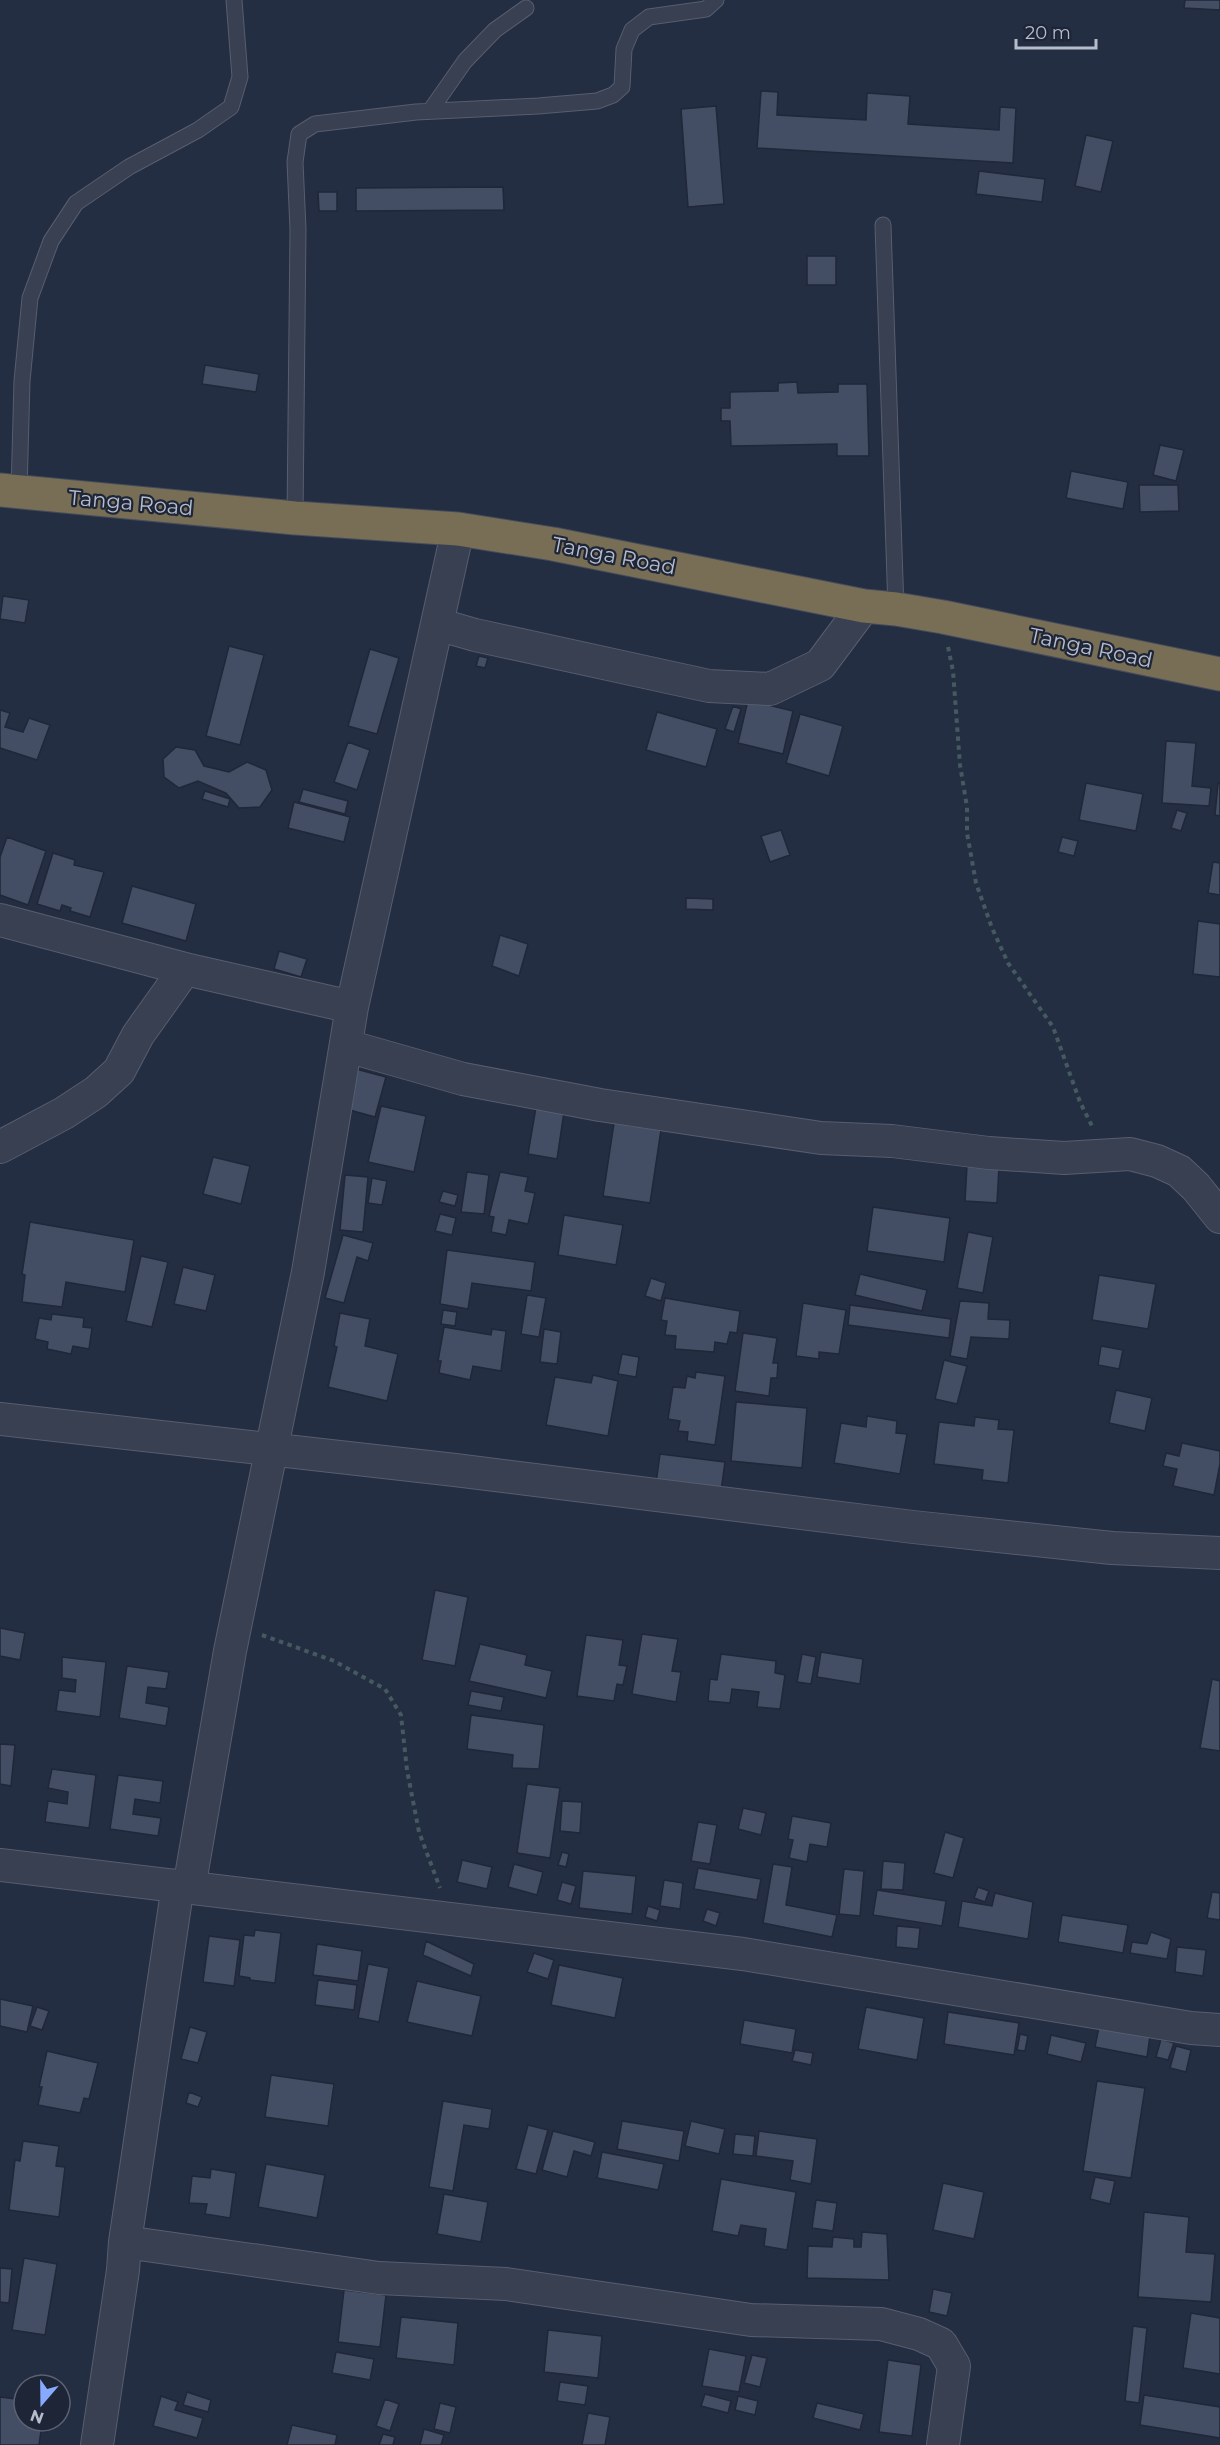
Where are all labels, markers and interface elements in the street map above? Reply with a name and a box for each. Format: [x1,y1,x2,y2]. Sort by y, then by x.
scale bar [1016,12,1096,50]
text: 20 m [1025,22,1071,44]
street label: Tanga Road [68,485,195,520]
street label: Tanga Road [550,531,678,580]
street label: Tanga Road [1027,622,1155,673]
north arrow [12,2373,72,2433]
text: N [28,2405,46,2428]

